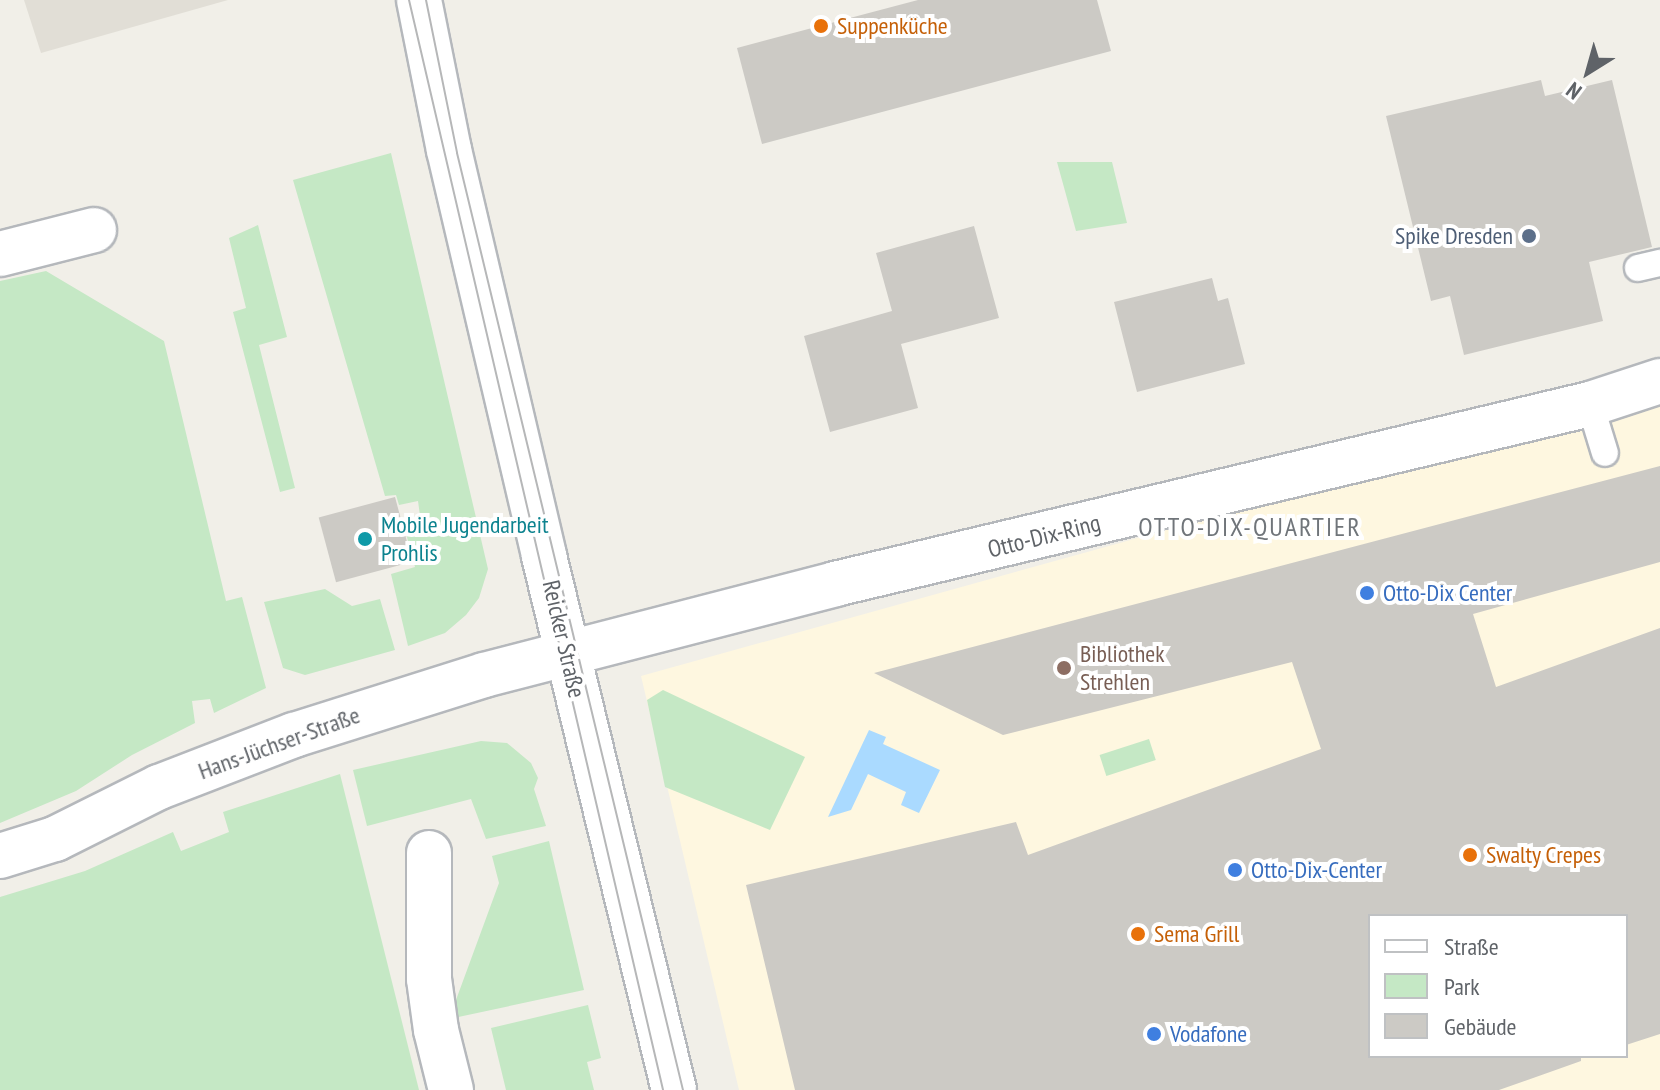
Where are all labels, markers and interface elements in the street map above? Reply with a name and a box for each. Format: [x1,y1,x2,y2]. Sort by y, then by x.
place label: Suppenküche [837,12,948,40]
marker: Suppenküche [812,17,830,35]
north arrow [1548,32,1628,112]
text: N [1560,76,1587,106]
place label: Spike Dresden [1395,222,1513,250]
marker: Spike Dresden [1520,227,1538,245]
street label: Otto-Dix-Ring [985,508,1103,564]
place label: Mobile Jugendarbeit Prohlis [381,511,549,567]
district label: OTTO-DIX-QUARTIER [1138,511,1362,543]
marker: Mobile Jugendarbeit Prohlis [356,530,374,548]
street label: Reicker Straße [537,578,591,700]
place label: Otto-Dix Center [1383,579,1513,607]
marker: Otto-Dix Center [1358,584,1376,602]
place label: Bibliothek Strehlen [1080,640,1164,696]
marker: Bibliothek Strehlen [1055,659,1073,677]
street label: Hans-Jüchser-Straße [194,700,364,786]
place label: Swalty Crepes [1486,841,1602,869]
marker: Swalty Crepes [1461,846,1479,864]
place label: Otto-Dix-Center [1251,856,1382,884]
marker: Otto-Dix-Center [1226,861,1244,879]
legend [1368,914,1628,1058]
place label: Sema Grill [1154,920,1239,948]
marker: Sema Grill [1129,925,1147,943]
text: Straße [1444,931,1499,962]
text: Park [1444,971,1480,1002]
text: Gebäude [1444,1011,1516,1042]
place label: Vodafone [1170,1020,1247,1048]
marker: Vodafone [1145,1025,1163,1043]

